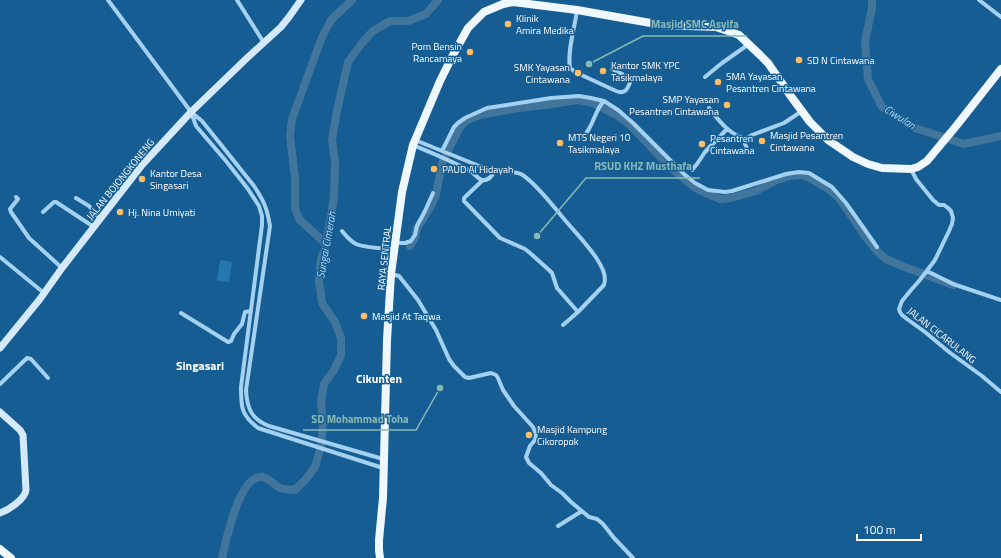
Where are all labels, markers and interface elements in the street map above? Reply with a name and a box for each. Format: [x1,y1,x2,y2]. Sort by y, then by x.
place label: Klinik Amira Medika [516,11,574,38]
callout: Masjid SMC Asyifa [643,13,747,36]
text: Masjid SMC Asyifa [651,16,739,32]
marker: Klinik Amira Medika [503,19,513,29]
place label: Pom Bensin Rancamaya [411,39,462,66]
marker: Pom Bensin Rancamaya [465,47,475,57]
place label: SD N Cintawana [807,53,874,68]
marker: SD N Cintawana [794,55,804,65]
place label: Kantor SMK YPC Tasikmalaya [611,58,681,85]
place label: SMK Yayasan Cintawana [514,60,570,87]
marker: Kantor SMK YPC Tasikmalaya [598,66,608,76]
marker: SMK Yayasan Cintawana [573,68,583,78]
place label: SMA Yayasan Pesantren Cintawana [726,69,816,96]
marker: SMA Yayasan Pesantren Cintawana [713,77,723,87]
place label: SMP Yayasan Pesantren Cintawana [629,92,719,119]
marker: SMP Yayasan Pesantren Cintawana [722,100,732,110]
water label: Ciwulan [881,101,919,133]
place label: Masjid Pesantren Cintawana [770,128,843,155]
place label: MTS Negeri 10 Tasikmalaya [568,130,631,157]
place label: Pesantren Cintawana [710,131,754,158]
street label: JALAN BOJONGKONENG [83,135,158,223]
marker: Masjid Pesantren Cintawana [757,136,767,146]
marker: MTS Negeri 10 Tasikmalaya [555,138,565,148]
marker: Pesantren Cintawana [697,139,707,149]
callout: RSUD KHZ Musthafa [586,155,700,178]
text: RSUD KHZ Musthafa [594,158,692,174]
place label: PAUD Al Hidayah [442,162,513,177]
marker: PAUD Al Hidayah [429,164,439,174]
place label: Kantor Desa Singasari [150,166,202,193]
marker: Kantor Desa Singasari [137,174,147,184]
place label: Hj. Nina Umiyati [128,205,195,220]
marker: Hj. Nina Umiyati [115,207,125,217]
water label: Sungai Cimerah [312,210,340,280]
street label: RAYA SENTRAL [374,225,395,291]
street label: JALAN CICARULANG [904,304,979,367]
place label: Masjid At Taqwa [372,309,441,324]
marker: Masjid At Taqwa [359,311,369,321]
district label: Singasari [176,356,224,375]
district label: Cikunten [356,369,402,388]
callout: SD Mohammad Toha [303,407,416,430]
text: SD Mohammad Toha [311,411,409,427]
place label: Masjid Kampung Cikoropok [537,422,607,449]
marker: Masjid Kampung Cikoropok [524,430,534,440]
scale bar [857,516,921,542]
text: 100 m [863,520,896,539]

